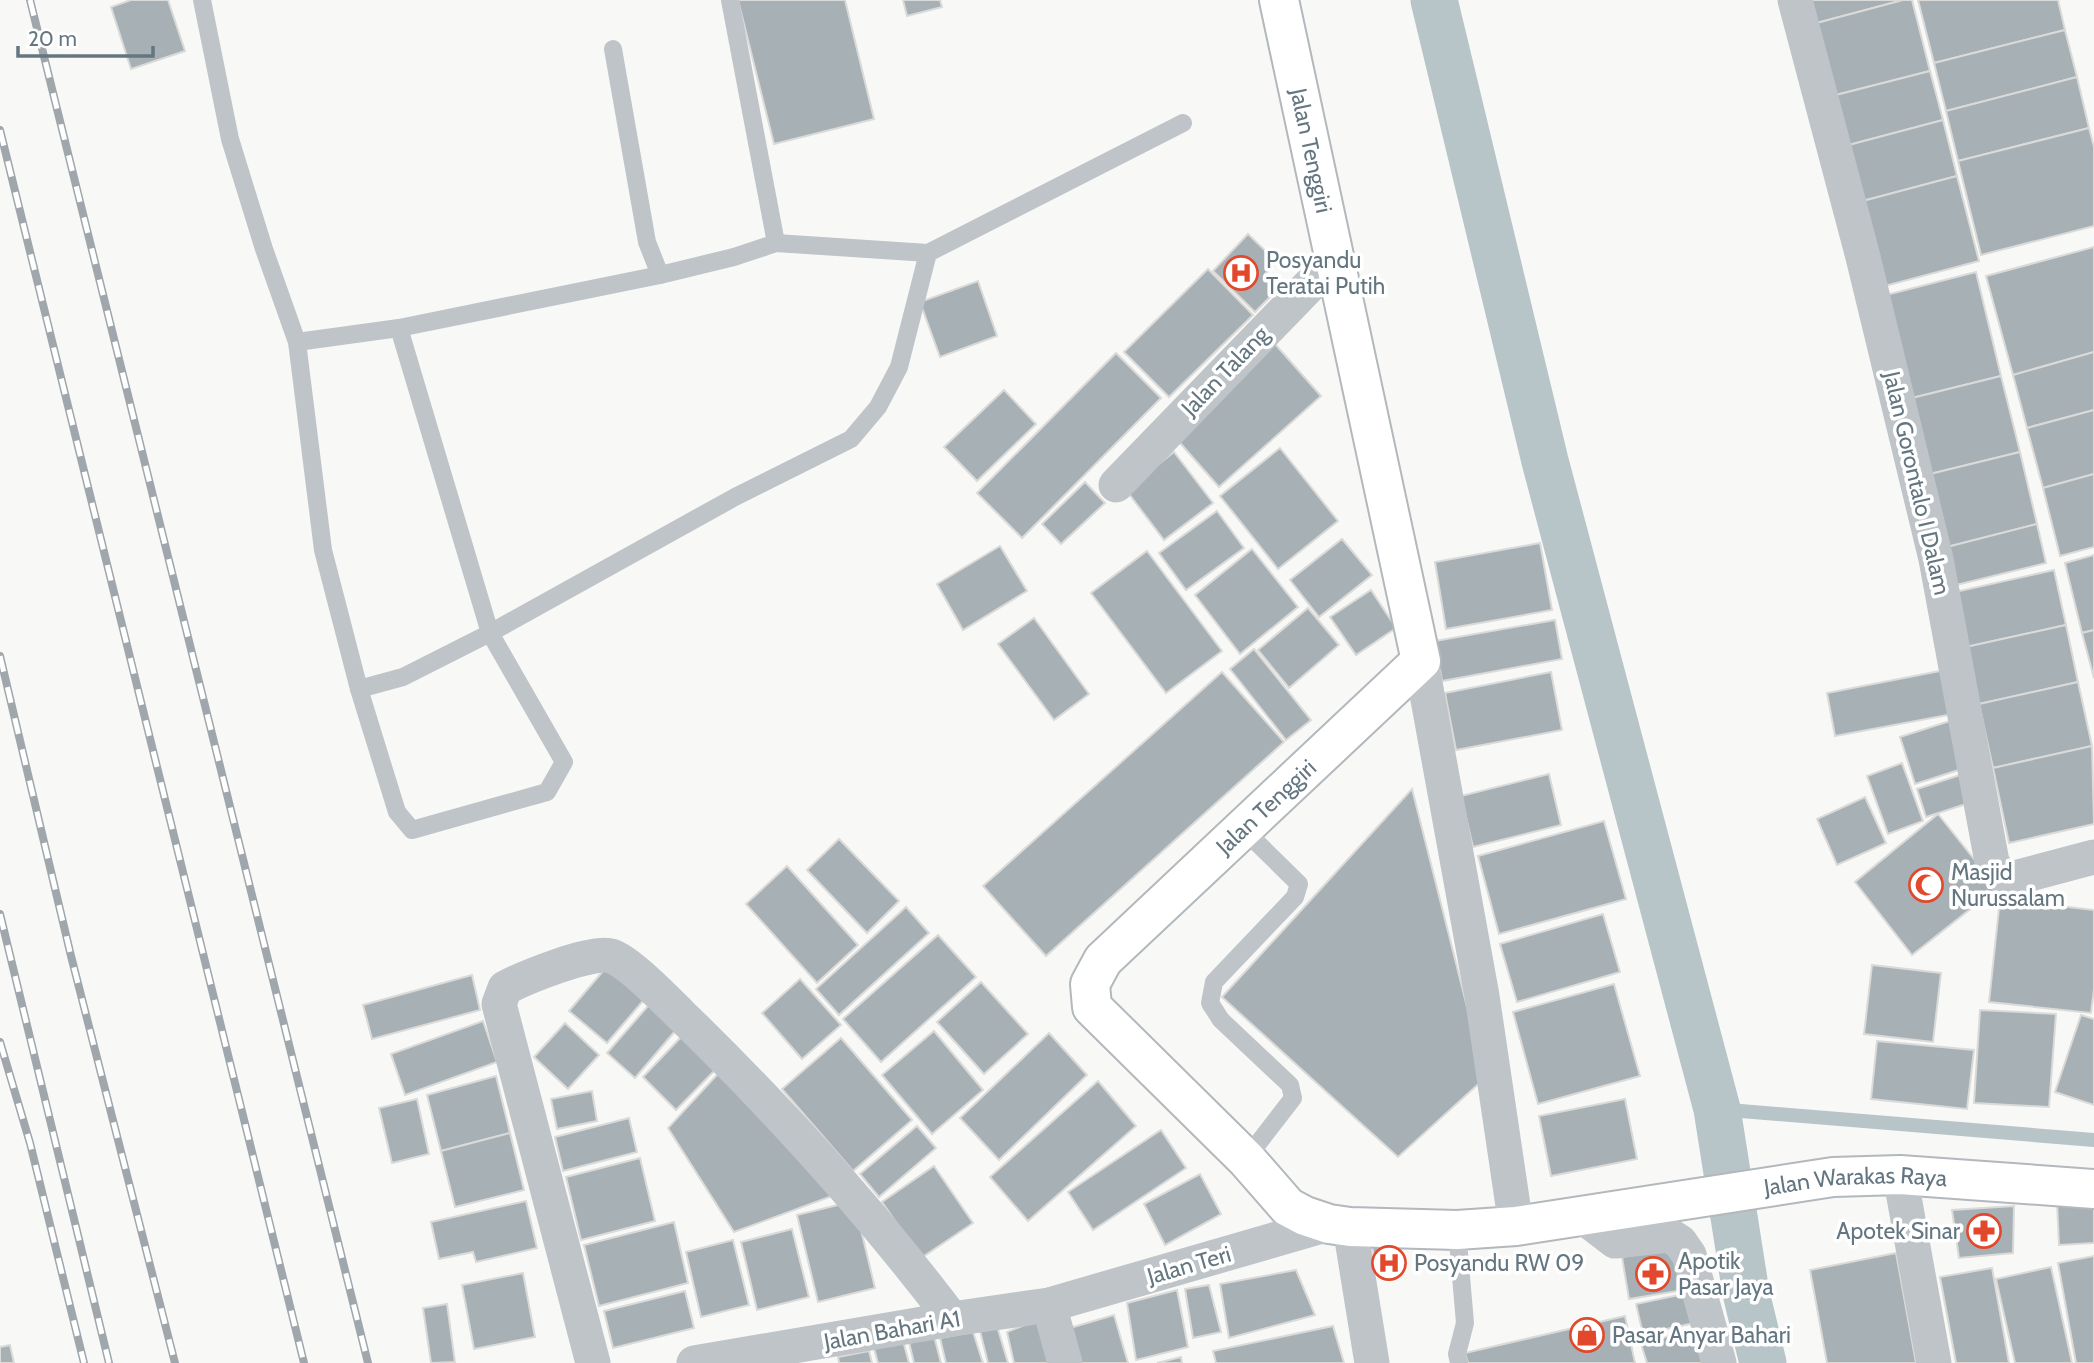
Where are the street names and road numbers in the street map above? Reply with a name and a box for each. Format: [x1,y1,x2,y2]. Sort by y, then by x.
street label: Jalan Tenggiri [1284,85,1338,215]
street label: Jalan Talang [1175,320,1275,422]
street label: Jalan Gorontalo I Dalam [1877,367,1956,598]
street label: Jalan Tenggiri [1209,754,1322,861]
street label: Jalan Warakas Raya [1761,1161,1948,1202]
street label: Jalan Teri [1143,1240,1234,1291]
street label: Jalan Bahari A1 [821,1304,962,1356]

